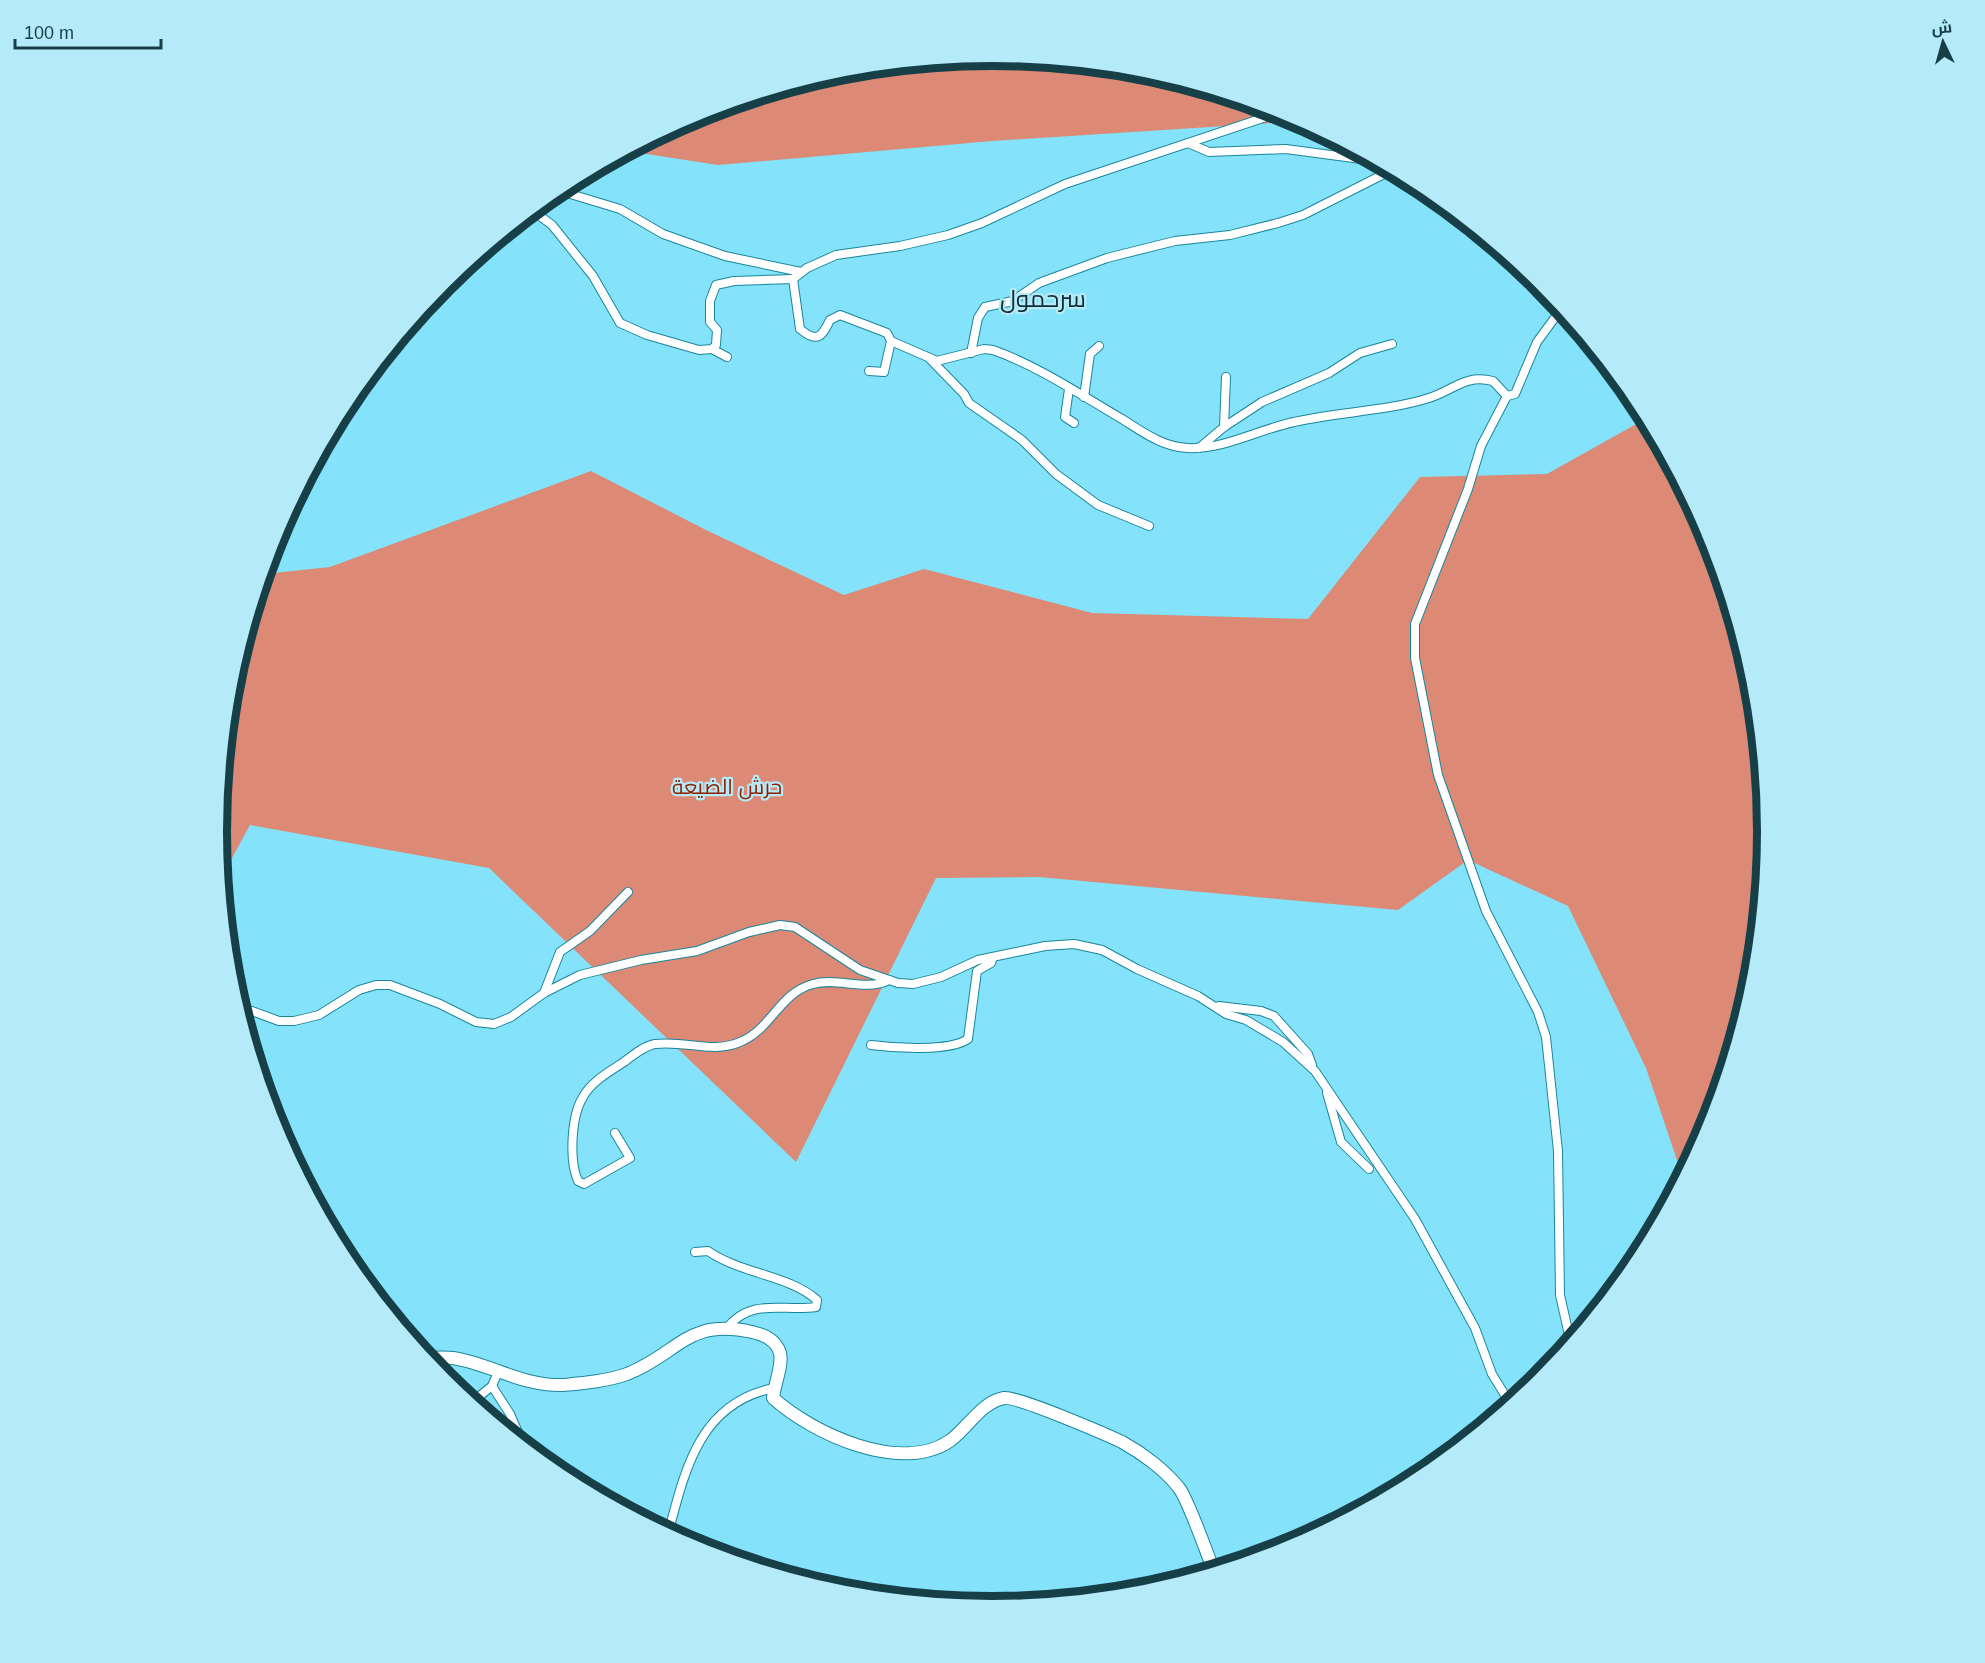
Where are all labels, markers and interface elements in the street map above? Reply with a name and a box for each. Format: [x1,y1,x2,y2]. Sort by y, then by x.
scale bar [15,12,160,50]
north arrow [1913,12,1973,72]
text: ش [1931,18,1953,38]
text: 100 m [24,23,74,43]
district label: سرحمول [1000,285,1086,313]
park label: حرش الضيعة [672,775,782,800]

